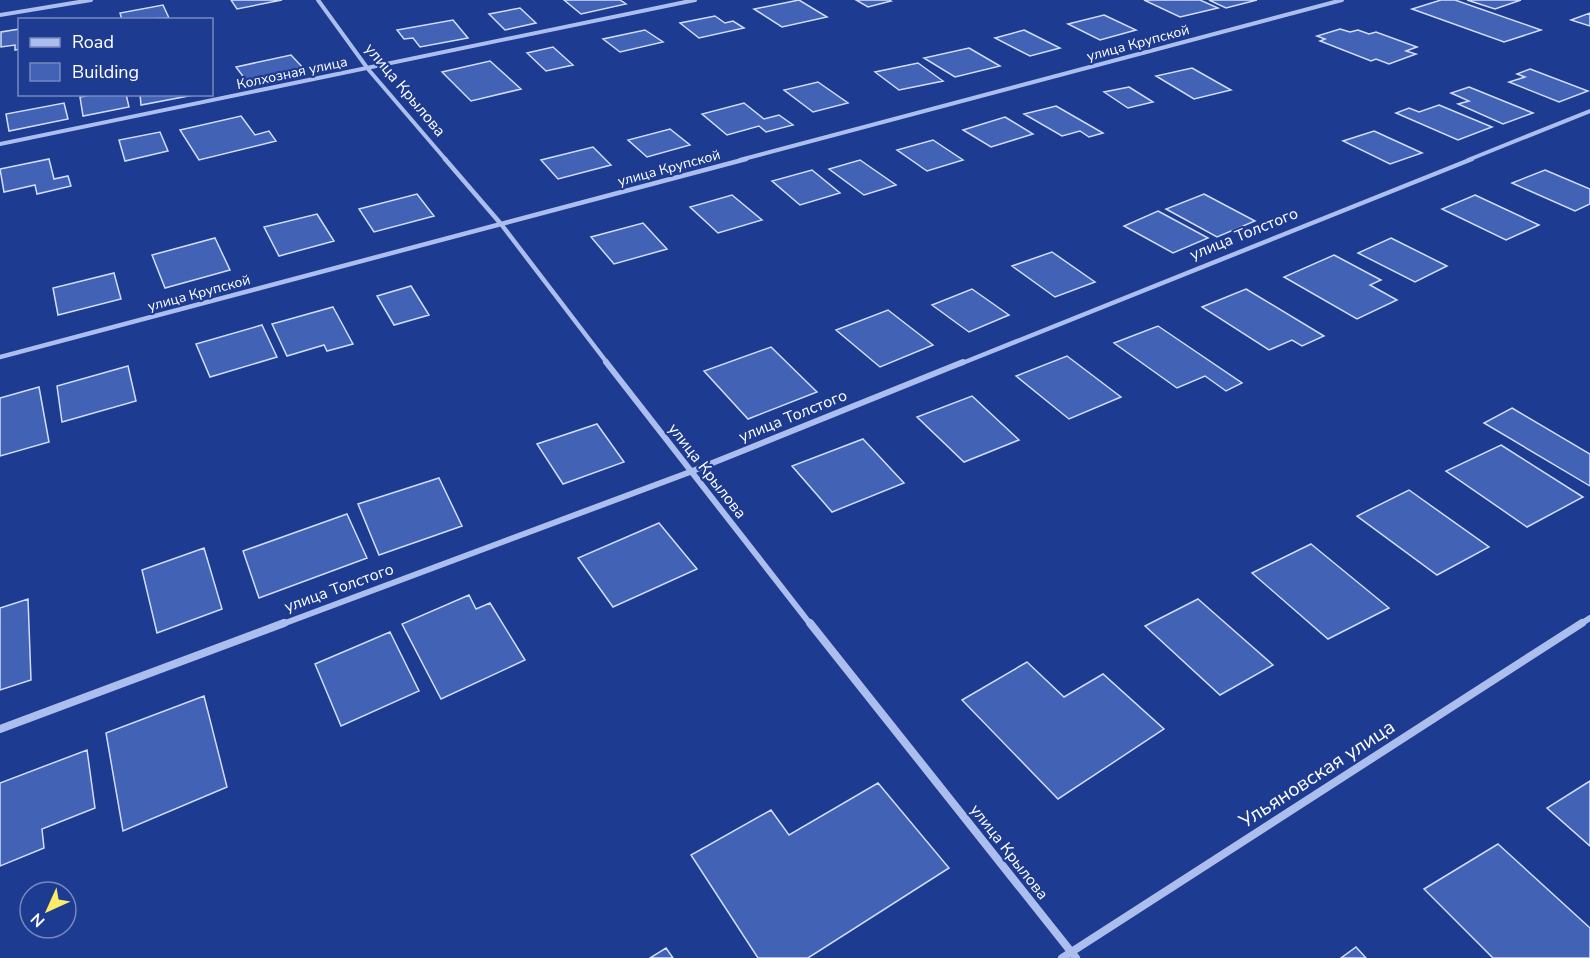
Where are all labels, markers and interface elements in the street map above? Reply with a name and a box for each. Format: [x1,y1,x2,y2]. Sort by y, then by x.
legend [18,18,213,96]
street label: улица Крупской [1085,20,1191,66]
text: Road [72,30,114,54]
street label: улица Крылова [359,39,451,141]
street label: Колхозная улица [235,52,349,94]
text: Building [72,60,139,84]
street label: улица Крупской [616,145,722,191]
street label: улица Толстого [1187,202,1301,266]
street label: улица Крупской [146,270,252,316]
street label: улица Толстого [736,384,850,448]
street label: улица Крылова [663,419,751,523]
street label: улица Толстого [281,558,397,618]
street label: Ульяновская улица [1233,713,1400,835]
street label: улица Крылова [965,800,1053,904]
north arrow [18,880,78,940]
text: N [26,908,50,932]

